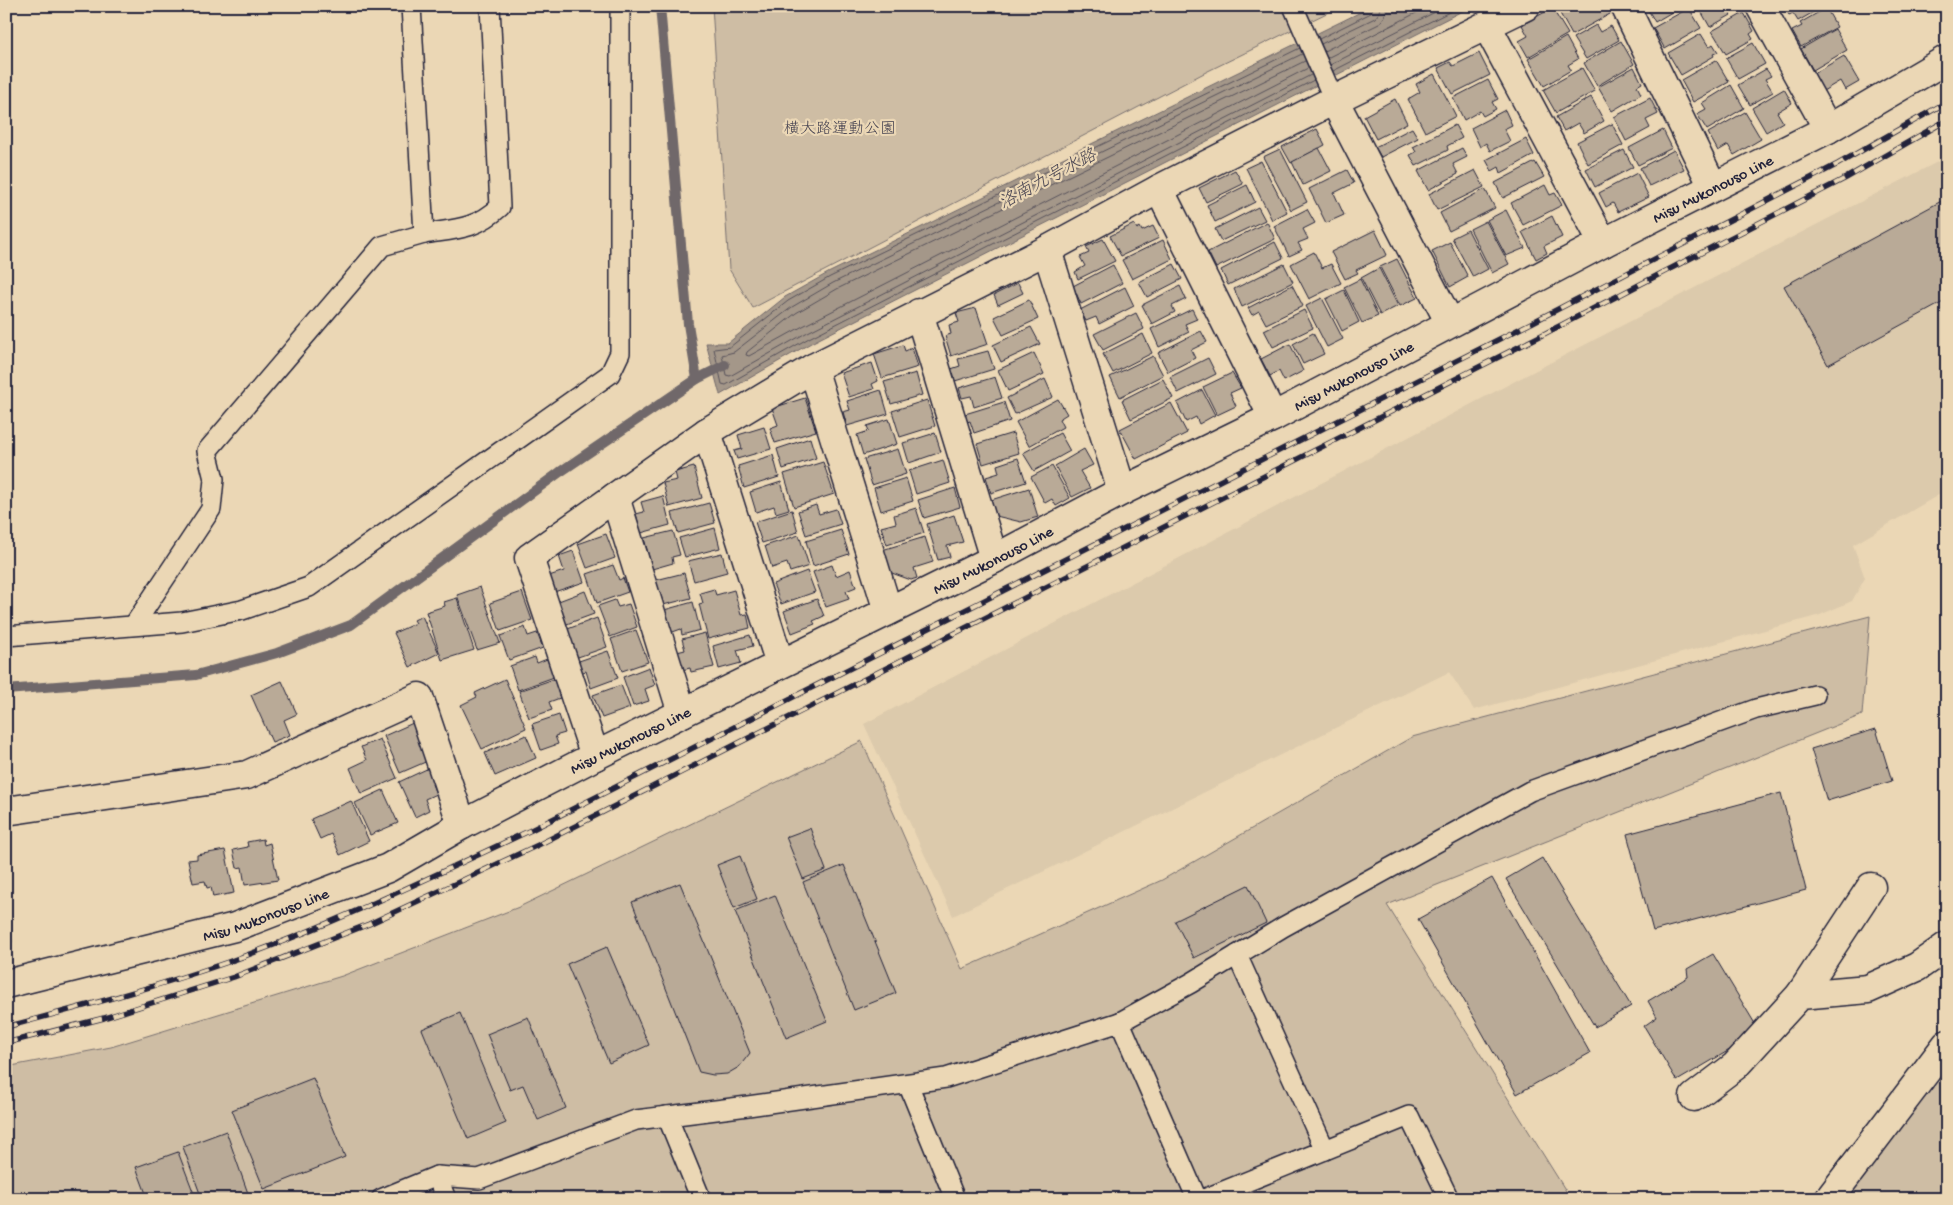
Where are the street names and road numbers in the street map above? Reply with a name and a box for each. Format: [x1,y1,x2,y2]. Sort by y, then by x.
street label: Misu Mukonouso Line [1650,152,1778,229]
street label: Misu Mukonouso Line [1292,338,1418,417]
street label: Misu Mukonouso Line [931,523,1058,601]
street label: Misu Mukonouso Line [568,704,695,780]
street label: Misu Mukonouso Line [201,885,333,948]

